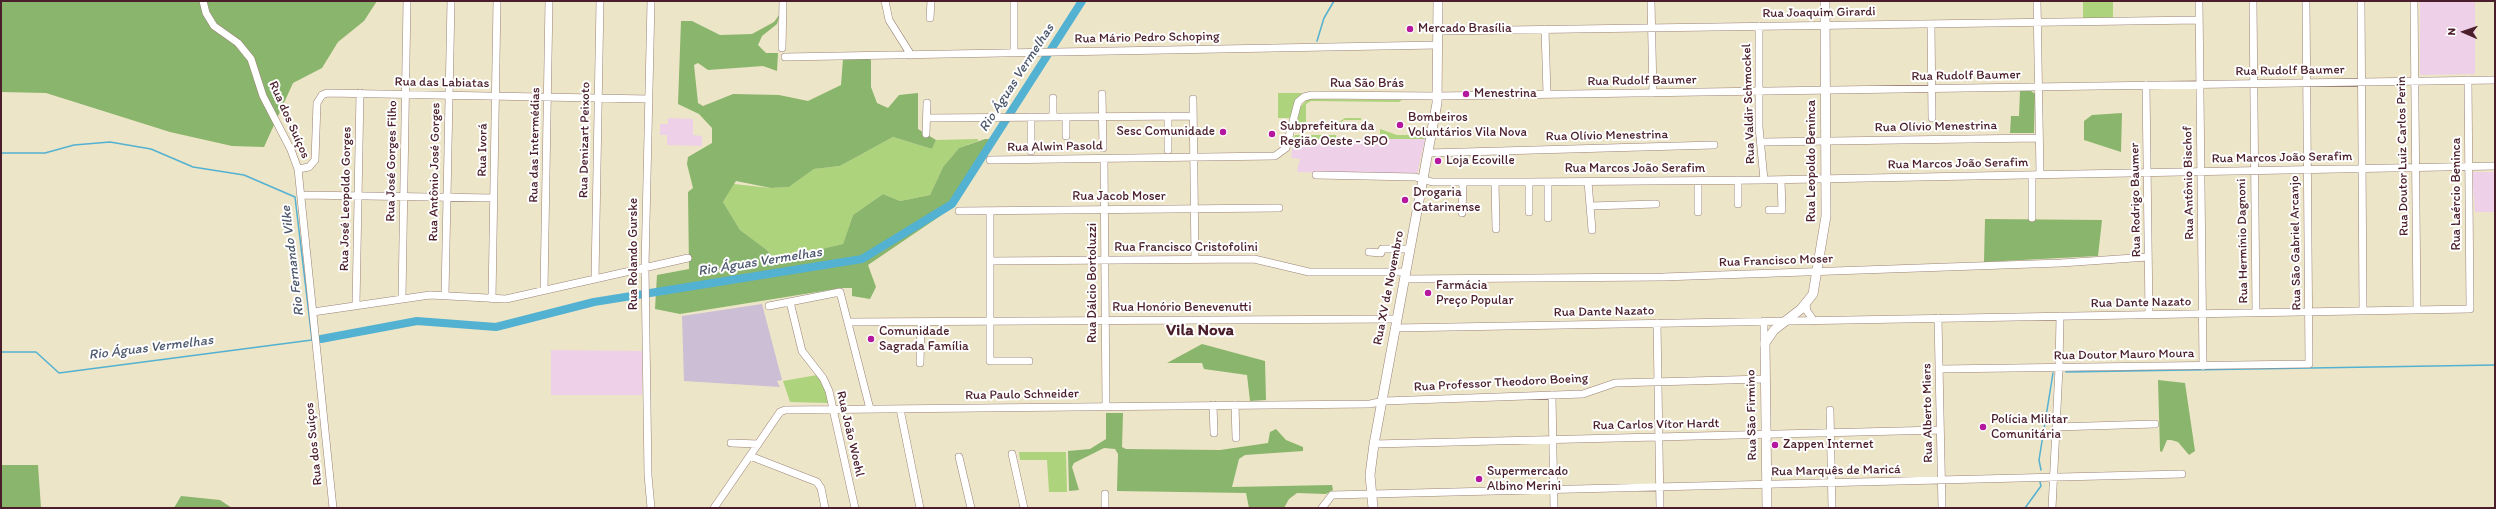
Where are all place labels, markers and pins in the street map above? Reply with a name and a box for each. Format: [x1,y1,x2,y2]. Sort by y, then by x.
place label: Mercado Brasília [1418,21,1512,37]
marker: Mercado Brasília [1405,24,1415,34]
place label: Menestrina [1474,86,1537,102]
marker: Menestrina [1461,89,1471,99]
place label: Bombeiros Voluntários Vila Nova [1408,110,1527,141]
place label: Subprefeitura da Região Oeste - SPO [1280,119,1388,150]
marker: Bombeiros Voluntários Vila Nova [1395,120,1405,130]
place label: Sesc Comunidade [1116,124,1215,140]
marker: Sesc Comunidade [1218,127,1228,137]
marker: Subprefeitura da Região Oeste - SPO [1267,129,1277,139]
place label: Loja Ecoville [1446,153,1515,169]
marker: Loja Ecoville [1433,156,1443,166]
place label: Drogaria Catarinense [1413,185,1480,216]
marker: Drogaria Catarinense [1400,195,1410,205]
place label: Farmácia Preço Popular [1436,278,1514,309]
marker: Farmácia Preço Popular [1423,288,1433,298]
place label: Comunidade Sagrada Família [879,324,969,355]
marker: Comunidade Sagrada Família [866,334,876,344]
place label: Polícia Militar Comunitária [1991,412,2068,443]
marker: Polícia Militar Comunitária [1978,422,1988,432]
place label: Zappen Internet [1783,437,1874,453]
marker: Zappen Internet [1770,440,1780,450]
place label: Supermercado Albino Merini [1487,464,1568,495]
marker: Supermercado Albino Merini [1474,474,1484,484]

